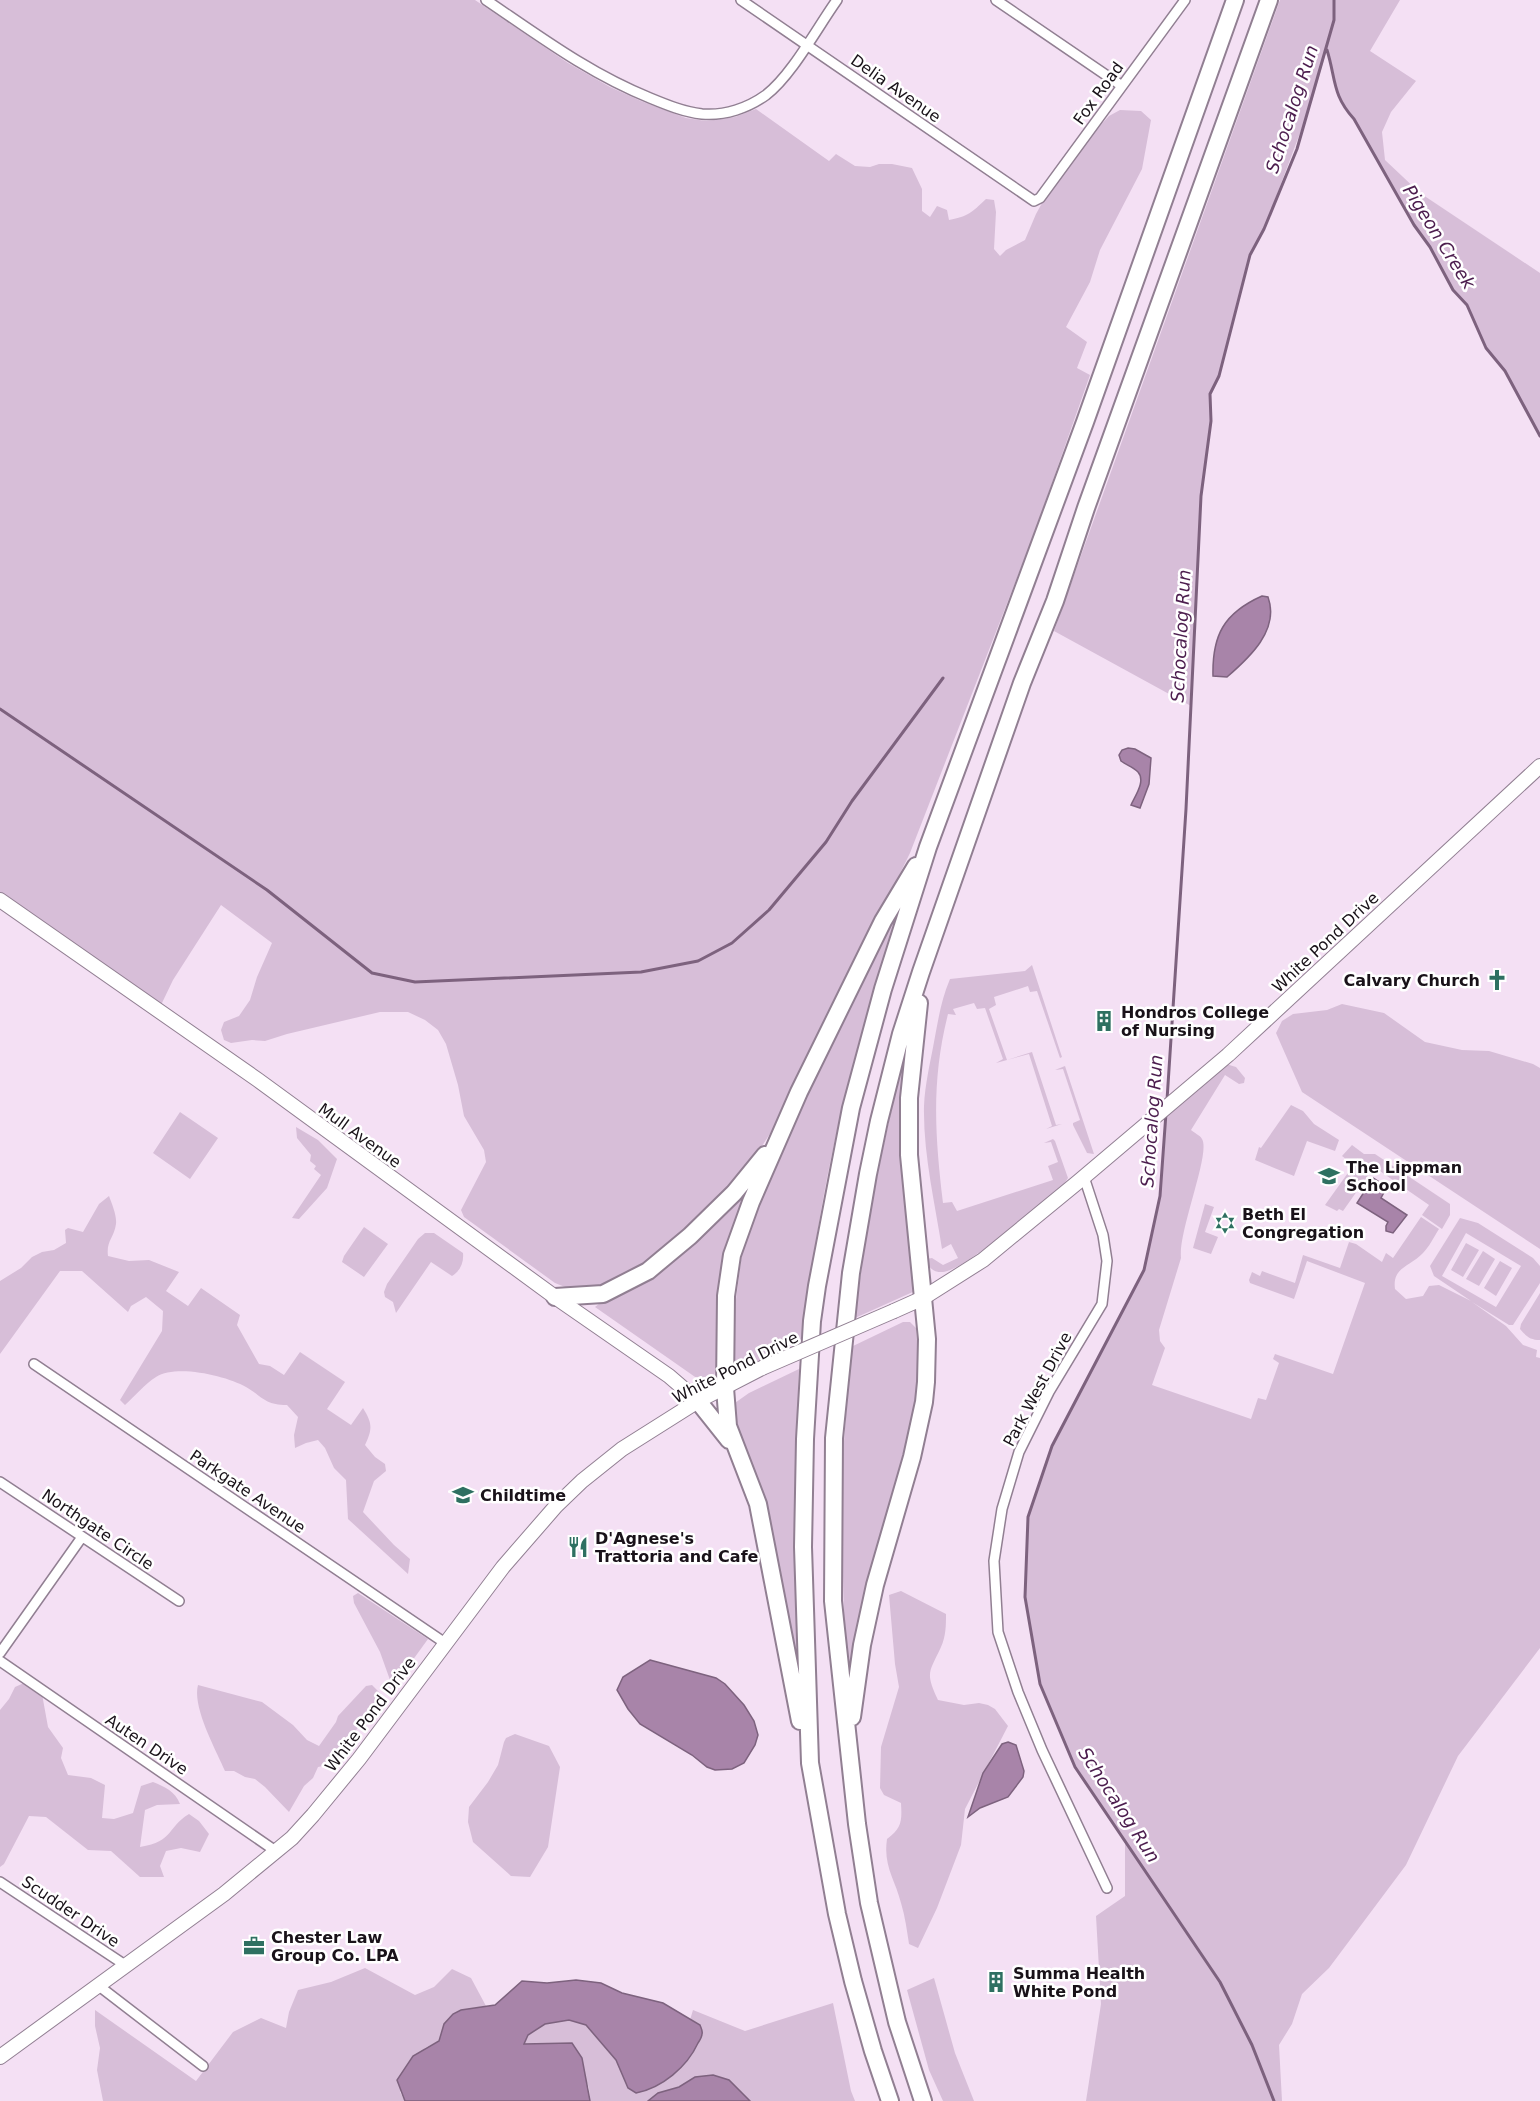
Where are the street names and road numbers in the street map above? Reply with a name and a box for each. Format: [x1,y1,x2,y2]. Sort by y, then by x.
street label: Delia Avenue [847,50,944,126]
street label: Fox Road [1069,58,1127,128]
street label: White Pond Drive [1268,888,1382,997]
street label: Mull Avenue [315,1099,405,1172]
street label: White Pond Drive [669,1328,801,1407]
street label: Park West Drive [999,1329,1076,1450]
street label: Parkgate Avenue [186,1446,309,1537]
street label: Northgate Circle [38,1485,157,1574]
street label: White Pond Drive [321,1653,420,1775]
street label: Auten Drive [102,1710,191,1779]
street label: Scudder Drive [18,1872,123,1951]

